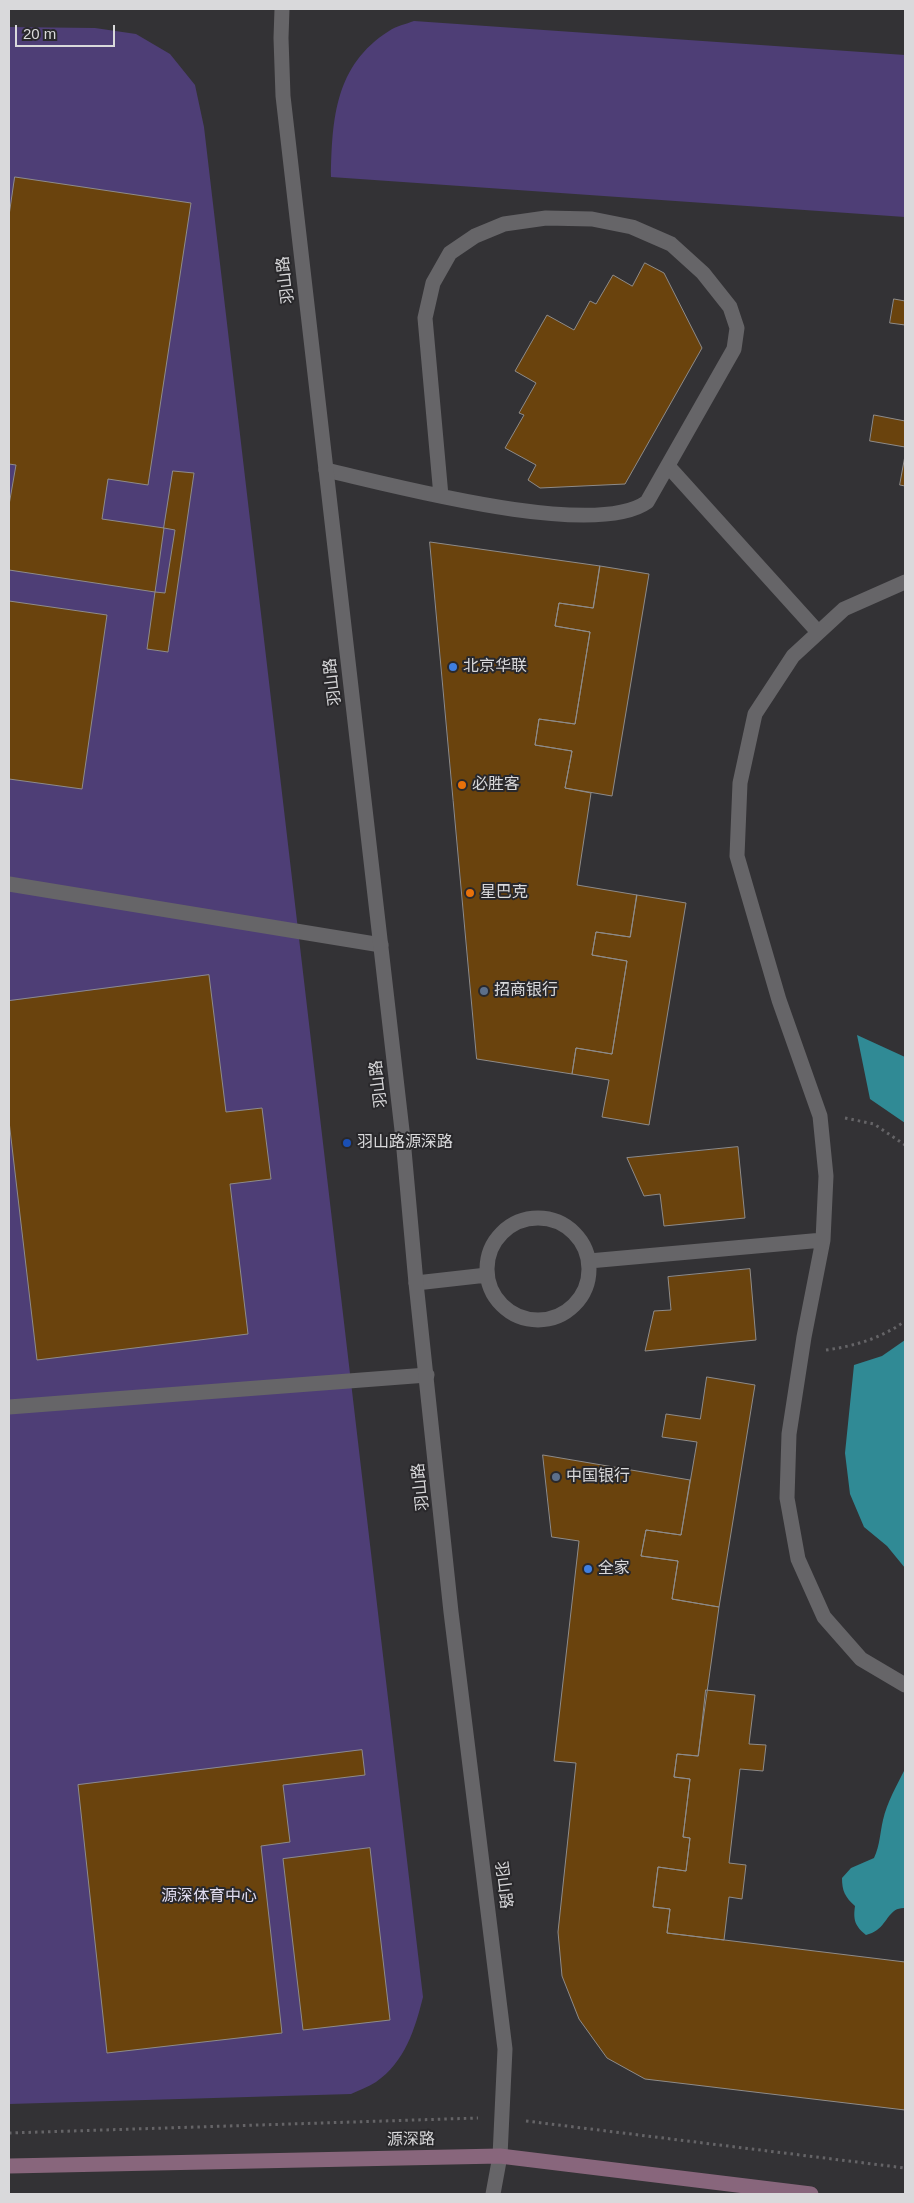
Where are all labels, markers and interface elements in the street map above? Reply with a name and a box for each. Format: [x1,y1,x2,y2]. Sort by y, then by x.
scale bar [18,15,118,47]
text: 20 m [23,25,56,42]
street label: 羽山路 [274,255,298,305]
street label: 羽山路 [321,657,345,707]
place label: 北京华联 [463,657,527,677]
marker: 北京华联 [447,661,459,673]
place label: 必胜客 [472,775,520,795]
marker: 必胜客 [456,779,468,791]
place label: 星巴克 [480,883,528,903]
marker: 星巴克 [464,887,476,899]
place label: 招商银行 [494,981,558,1001]
marker: 招商银行 [478,985,490,997]
street label: 羽山路 [367,1059,391,1109]
place label: 羽山路源深路 [357,1133,453,1153]
marker: 羽山路源深路 [341,1137,353,1149]
street label: 羽山路 [409,1462,433,1512]
place label: 中国银行 [566,1467,630,1487]
marker: 中国银行 [550,1471,562,1483]
place label: 全家 [598,1559,630,1579]
marker: 全家 [582,1563,594,1575]
street label: 羽山路 [491,1860,515,1910]
park label: 源深体育中心 [161,1887,257,1907]
street label: 源深路 [387,2130,435,2150]

